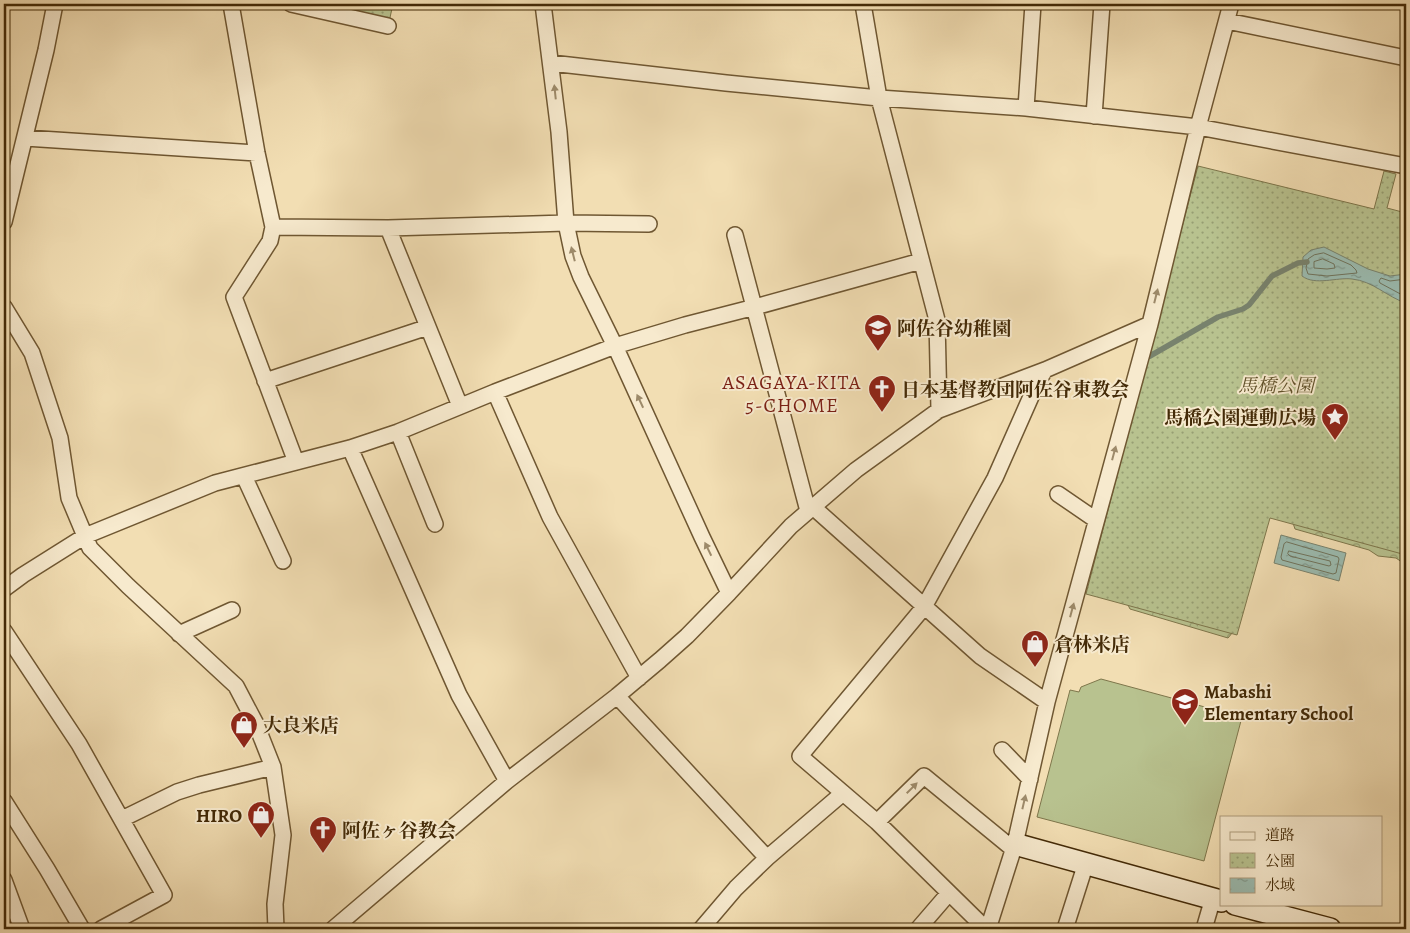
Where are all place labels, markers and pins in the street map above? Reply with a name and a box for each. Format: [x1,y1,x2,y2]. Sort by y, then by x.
school or university icon: 阿佐谷幼稚園 [863,313,893,352]
place label: 阿佐谷幼稚園 [897,316,1011,342]
church icon: 日本基督教団阿佐谷東教会 [867,374,897,413]
place label: 日本基督教団阿佐谷東教会 [901,377,1129,403]
place icon: 馬橋公園運動広場 [1320,402,1350,441]
place label: 馬橋公園運動広場 [1164,405,1316,431]
shop icon: 倉林米店 [1020,629,1050,668]
place label: 倉林米店 [1054,632,1130,658]
place label: Mabashi Elementary School [1204,679,1353,727]
school or university icon: Mabashi Elementary School [1170,687,1200,726]
shop icon: 大良米店 [229,710,259,749]
place label: 大良米店 [263,713,339,739]
shop icon: HIRO [246,800,276,839]
place label: HIRO [196,803,242,829]
church icon: 阿佐ヶ谷教会 [308,815,338,854]
place label: 阿佐ヶ谷教会 [342,818,456,844]

